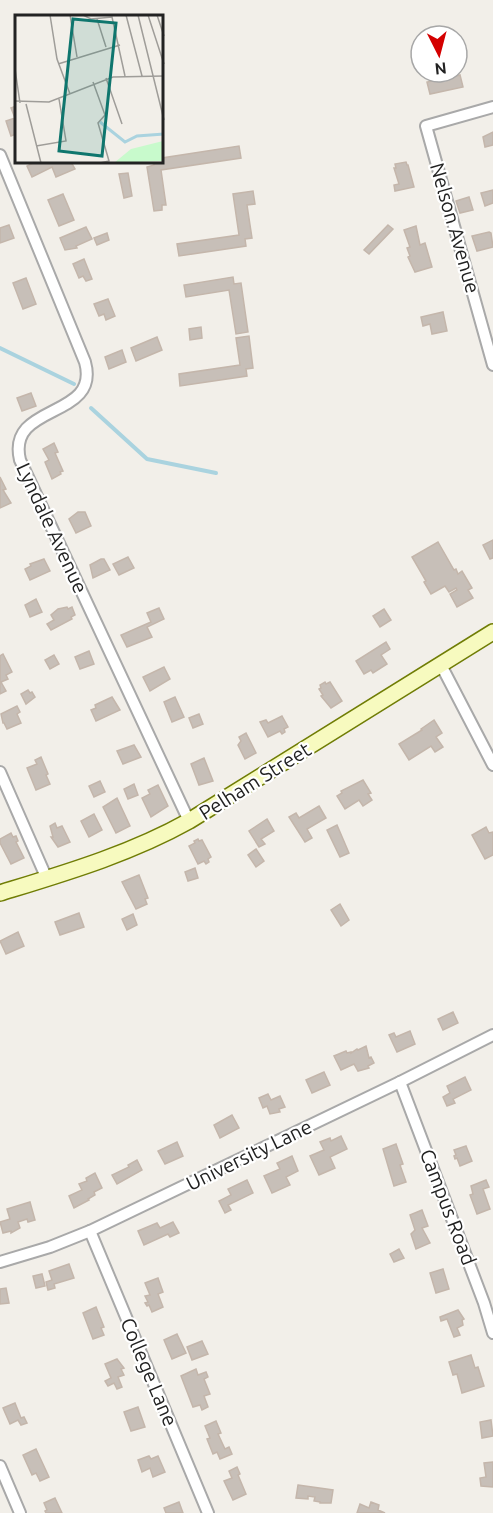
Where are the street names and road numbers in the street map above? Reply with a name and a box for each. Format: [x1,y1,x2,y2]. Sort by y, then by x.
street label: Nelson Avenue [426,160,485,296]
street label: Lyndale Avenue [12,459,93,597]
street label: Pelham Street [195,737,315,824]
street label: University Lane [182,1114,315,1195]
street label: Campus Road [416,1146,481,1268]
street label: College Lane [116,1314,183,1429]

